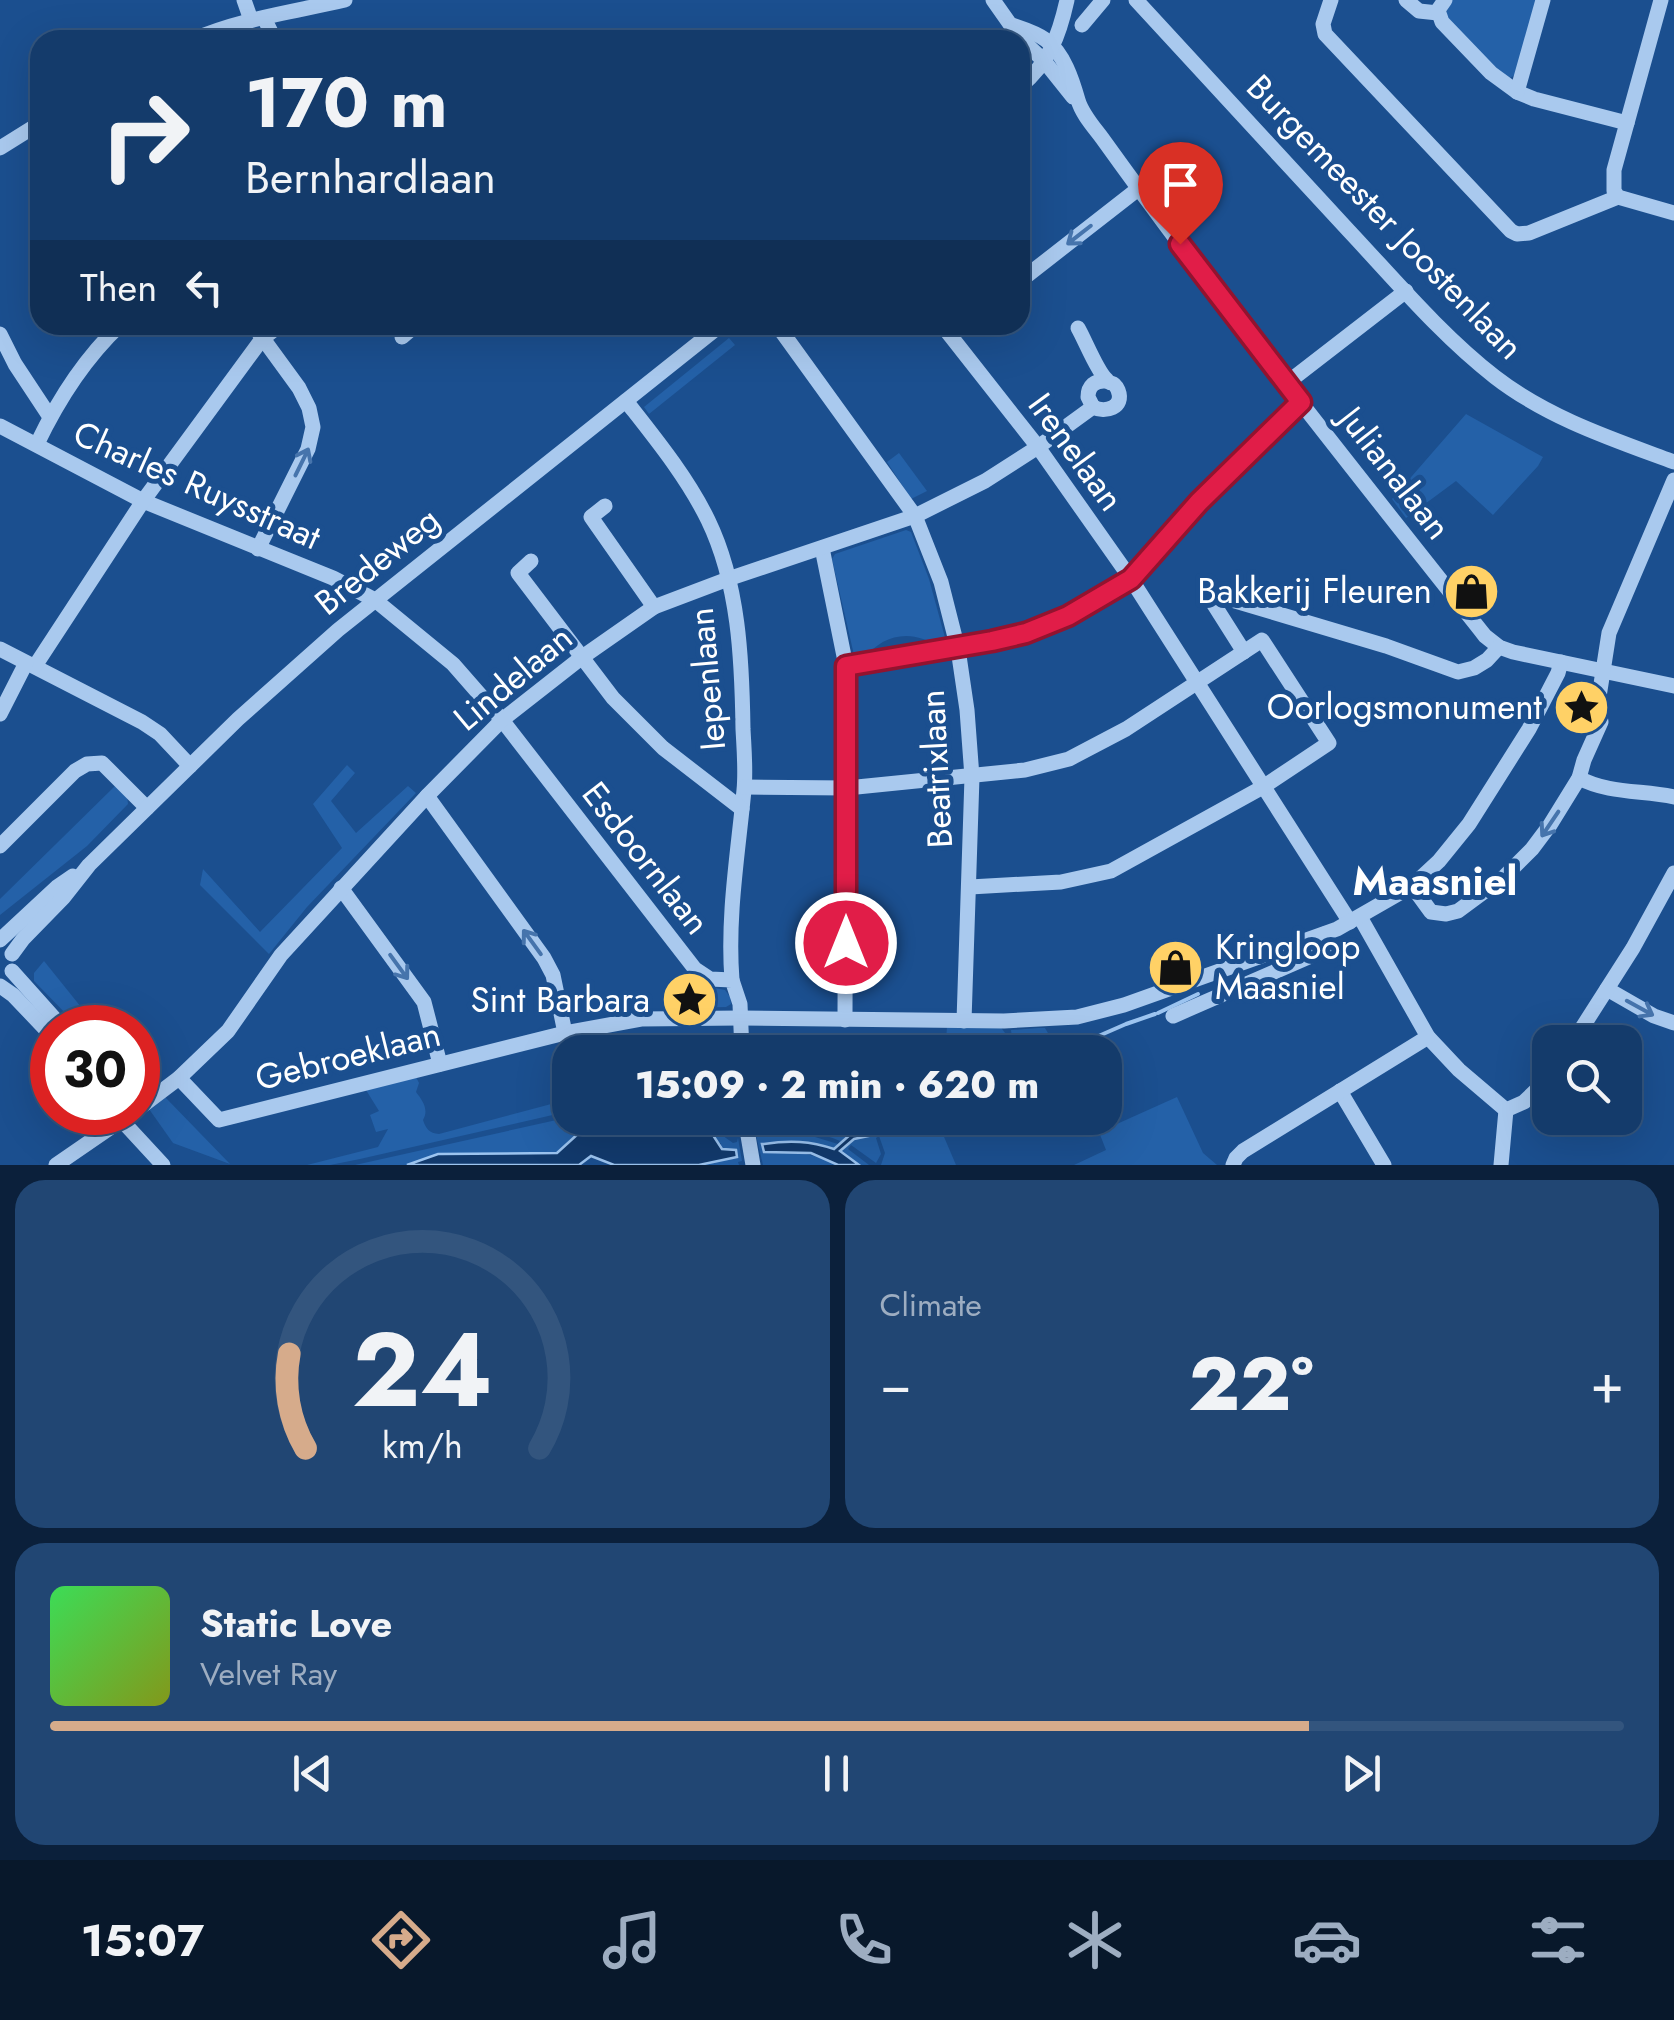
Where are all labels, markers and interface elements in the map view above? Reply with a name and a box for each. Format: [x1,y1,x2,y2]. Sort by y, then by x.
text: 170 m [245,52,448,153]
street label: Burgemeester Joostenlaan [1235,63,1535,371]
icon: right [80,70,210,200]
pin [1138,142,1223,245]
text: Bernhardlaan [245,145,496,210]
icon: arrive [1153,157,1208,212]
one-way arrow [1066,224,1093,245]
text: Then [80,260,157,315]
icon: left [177,260,232,315]
street label: Irenelaan [1016,383,1136,521]
street label: Julianalaan [1325,393,1463,550]
street label: Charles Ruysstraat [65,408,329,562]
one-way arrow [293,448,312,478]
street label: Bredeweg [304,495,450,627]
shop icon: Bakkerij Fleuren [1441,561,1501,621]
place label: Bakkerij Fleuren [1197,566,1432,616]
street label: Iepenlaan [676,606,738,752]
street label: Lindelaan [443,613,583,743]
place icon: Oorlogsmonument [1551,677,1611,737]
place label: Oorlogsmonument [1267,682,1543,732]
street label: Beatrixlaan [907,688,965,850]
street label: Esdoornlaan [570,771,722,945]
one-way arrow [1540,810,1561,838]
district label: Maasniel [1353,852,1517,910]
position arrow [794,891,898,995]
place label: Kringloop Maasniel [1215,922,1360,1012]
one-way arrow [522,929,543,957]
shop icon: Kringloop Maasniel [1146,937,1206,997]
one-way arrow [388,953,409,980]
place icon: Sint Barbara [659,970,719,1030]
place label: Sint Barbara [470,975,650,1025]
one-way arrow [1624,998,1654,1018]
speed limit sign: 30 [30,1005,160,1135]
street label: Gebroeklaan [250,1009,446,1103]
map controls [1532,1025,1642,1135]
button: search [1532,1025,1642,1135]
text: 15:09 · 2 min · 620 m [635,1057,1039,1112]
text: Climate [880,1282,982,1328]
text: 24 [352,1295,493,1445]
text: 22° [1189,1330,1314,1438]
text: − [880,1344,912,1424]
text: + [1590,1344,1624,1424]
text: km/h [382,1420,463,1471]
text: Static Love [200,1596,392,1651]
text: Velvet Ray [200,1651,337,1697]
icon: previous [285,1746,340,1801]
icon: pause [809,1746,864,1801]
icon: next [1334,1746,1389,1801]
icon: directions [366,1905,436,1975]
icon: music [597,1905,667,1975]
icon: phone [829,1905,899,1975]
icon: climate [1060,1905,1130,1975]
icon: car [1292,1905,1362,1975]
icon: filters [1523,1905,1593,1975]
text: 15:07 [81,1908,204,1973]

